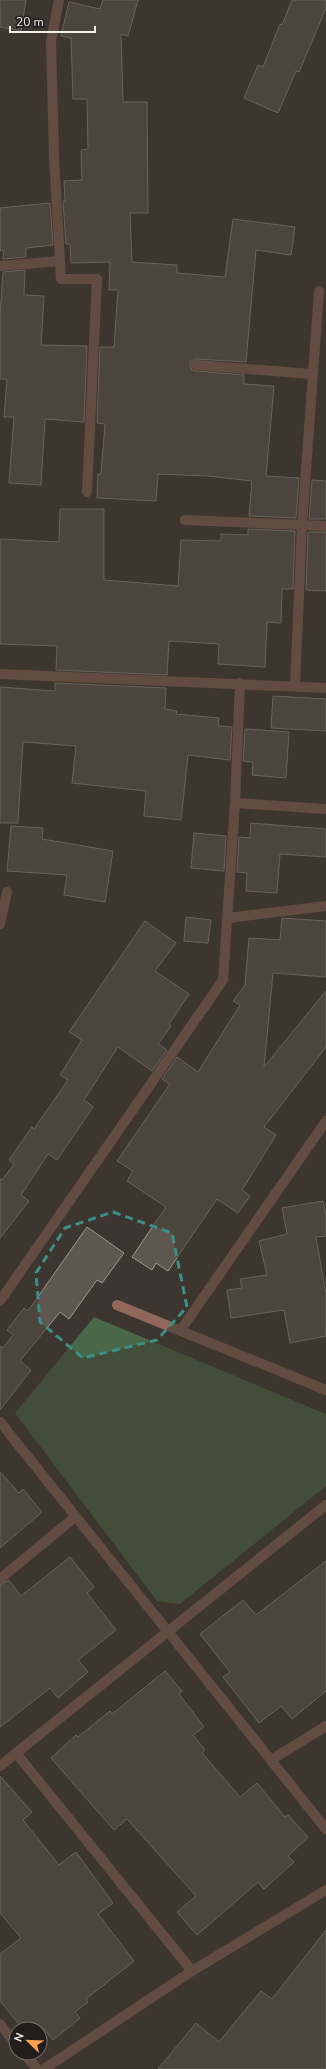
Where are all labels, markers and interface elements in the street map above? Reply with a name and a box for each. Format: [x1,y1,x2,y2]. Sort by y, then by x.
scale bar [10,8,95,34]
text: 20 m [16,14,44,30]
north arrow [8,2021,48,2061]
text: N [11,2031,28,2044]

